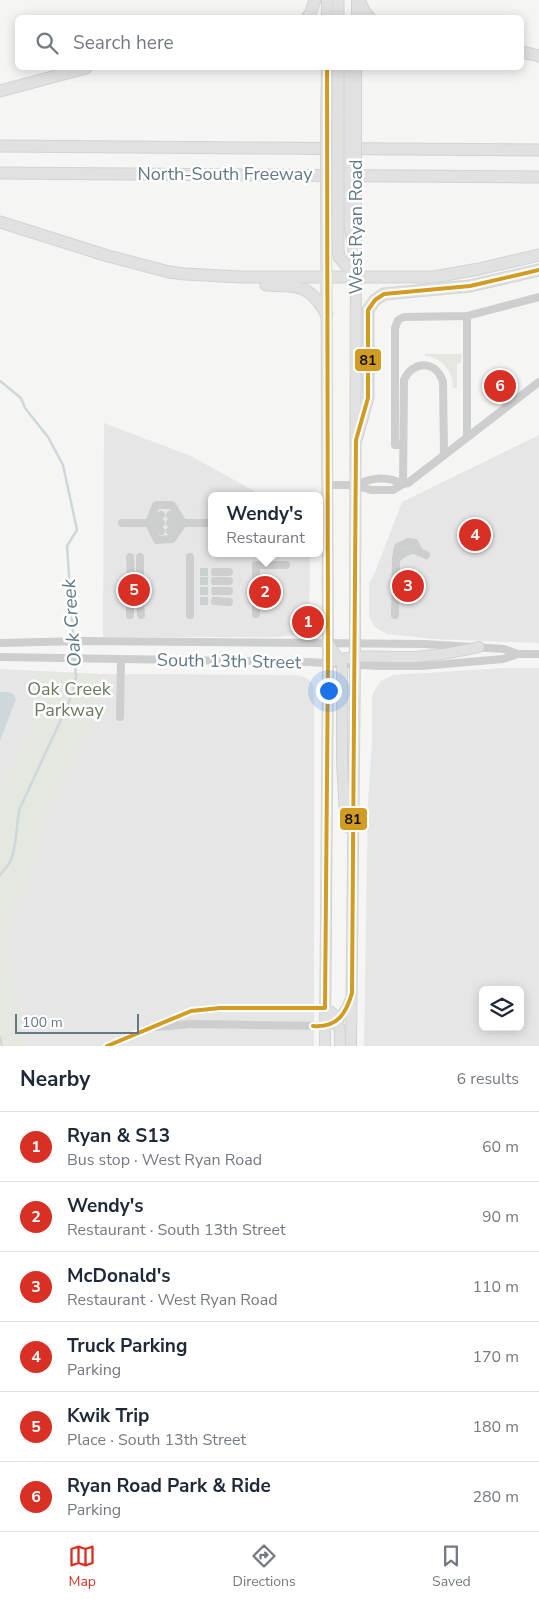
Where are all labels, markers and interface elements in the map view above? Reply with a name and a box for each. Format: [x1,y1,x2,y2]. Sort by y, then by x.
search box [15,15,524,70]
icon: search [33,29,61,57]
text: Search here [73,30,174,56]
street label: West Ryan Road [344,159,368,295]
street label: North-South Freeway [137,162,313,186]
line badge: 81 [354,348,382,372]
text: 81 [360,351,376,370]
pin: 6 [484,367,516,405]
popup [208,492,323,557]
text: Wendy's [226,501,303,527]
pin: 4 [459,516,491,554]
text: Restaurant [226,527,305,549]
pin: 3 [392,567,424,605]
pin: 5 [118,571,150,609]
pin: 2 [249,573,281,611]
water label: Oak Creek [56,578,88,668]
pin: 1 [292,603,324,641]
street label: South 13th Street [157,648,302,674]
park label: Oak Creek Parkway [27,677,112,722]
your location [316,678,342,704]
line badge: 81 [339,807,368,831]
text: 81 [345,810,361,829]
map controls [479,986,524,1031]
button: layers [479,986,524,1031]
scale bar [15,1011,139,1034]
text: 100 m [22,1013,63,1032]
text: Nearby [20,1065,90,1093]
text: 6 results [457,1068,519,1090]
text: Ryan & S13 [67,1123,170,1149]
text: 1 [31,1136,41,1158]
text: 60 m [482,1136,519,1158]
text: Bus stop · West Ryan Road [67,1149,262,1171]
text: Wendy's [67,1193,144,1219]
text: 2 [31,1206,41,1228]
text: 90 m [482,1206,519,1228]
text: Restaurant · South 13th Street [67,1219,286,1241]
text: McDonald's [67,1263,171,1289]
text: 3 [31,1276,41,1298]
text: 110 m [472,1276,519,1298]
text: Restaurant · West Ryan Road [67,1289,278,1311]
text: Truck Parking [67,1333,187,1359]
text: 4 [31,1346,41,1368]
text: 170 m [472,1346,519,1368]
text: Parking [67,1359,121,1381]
text: Kwik Trip [67,1403,149,1429]
text: 5 [31,1416,41,1438]
text: 180 m [472,1416,519,1438]
text: Place · South 13th Street [67,1429,246,1451]
text: Ryan Road Park & Ride [67,1473,271,1499]
text: 6 [31,1486,41,1508]
text: 280 m [472,1486,519,1508]
text: Parking [67,1499,121,1521]
tab: Map [68,1542,96,1591]
tab: Directions [233,1542,296,1591]
tab: Saved [432,1542,471,1591]

